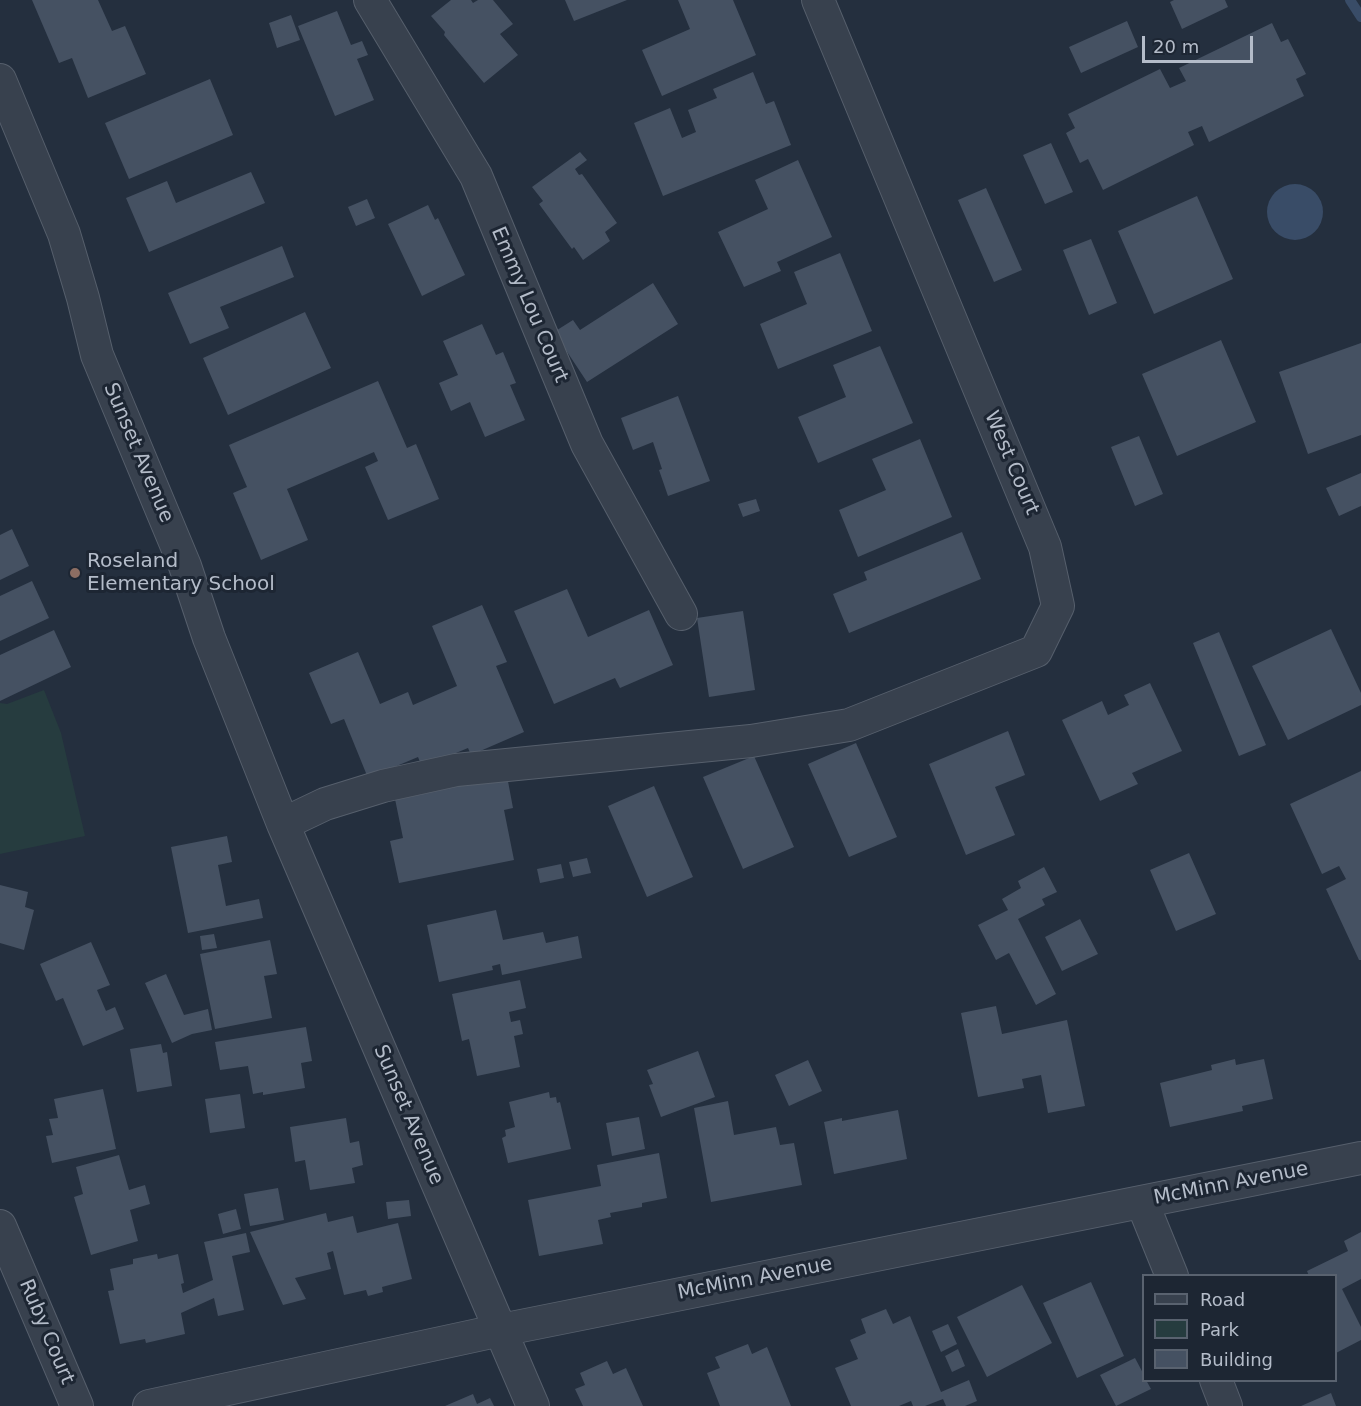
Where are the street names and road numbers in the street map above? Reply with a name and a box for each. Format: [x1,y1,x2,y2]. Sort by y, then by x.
street label: Emmy Lou Court [485,224,573,386]
street label: Sunset Avenue [98,380,178,526]
street label: West Court [978,407,1044,519]
street label: Sunset Avenue [368,1042,448,1188]
street label: McMinn Avenue [1152,1157,1310,1211]
street label: McMinn Avenue [676,1252,834,1306]
street label: Ruby Court [13,1276,79,1388]

